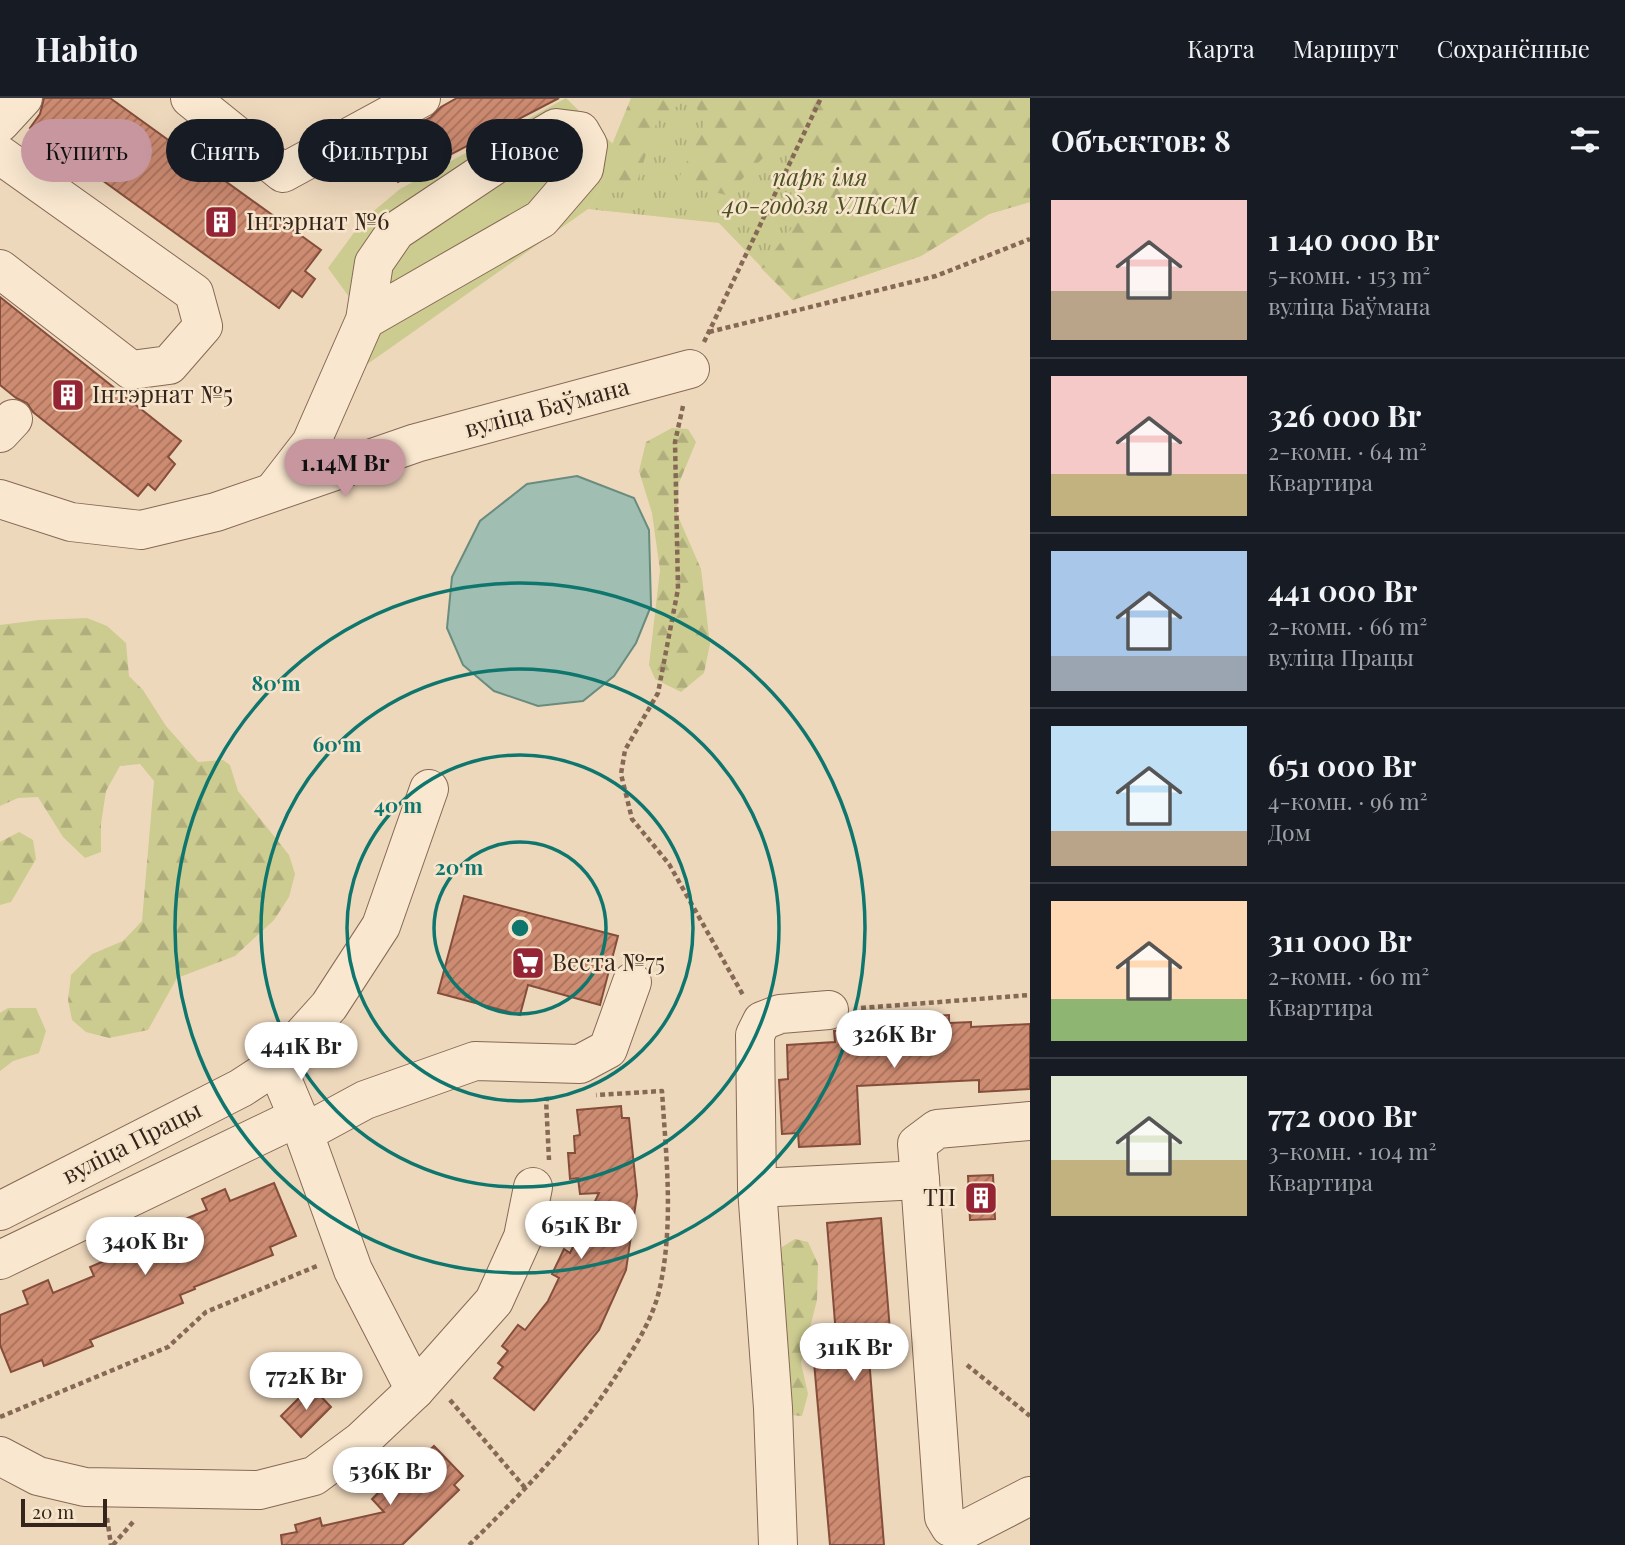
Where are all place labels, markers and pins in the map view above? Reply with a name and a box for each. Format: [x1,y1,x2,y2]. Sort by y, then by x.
building icon: Інтэрнат №6 [202,203,240,241]
place label: Інтэрнат №6 [246,204,389,236]
building icon: Інтэрнат №5 [49,376,87,414]
place label: Інтэрнат №5 [92,377,233,409]
pin: 1.14M Br [273,440,417,499]
centre of rings [508,916,532,940]
supermarket icon: Веста №75 [509,944,547,982]
place label: Веста №75 [552,945,665,977]
pin: 326K Br [829,1010,959,1070]
pin: 441K Br [236,1023,366,1082]
building icon: ТП [962,1179,1000,1217]
place label: ТП [923,1180,956,1212]
pin: 651K Br [516,1202,646,1261]
pin: 340K Br [80,1218,210,1277]
pin: 311K Br [789,1324,919,1383]
pin: 772K Br [241,1352,371,1412]
pin: 536K Br [325,1448,455,1507]

